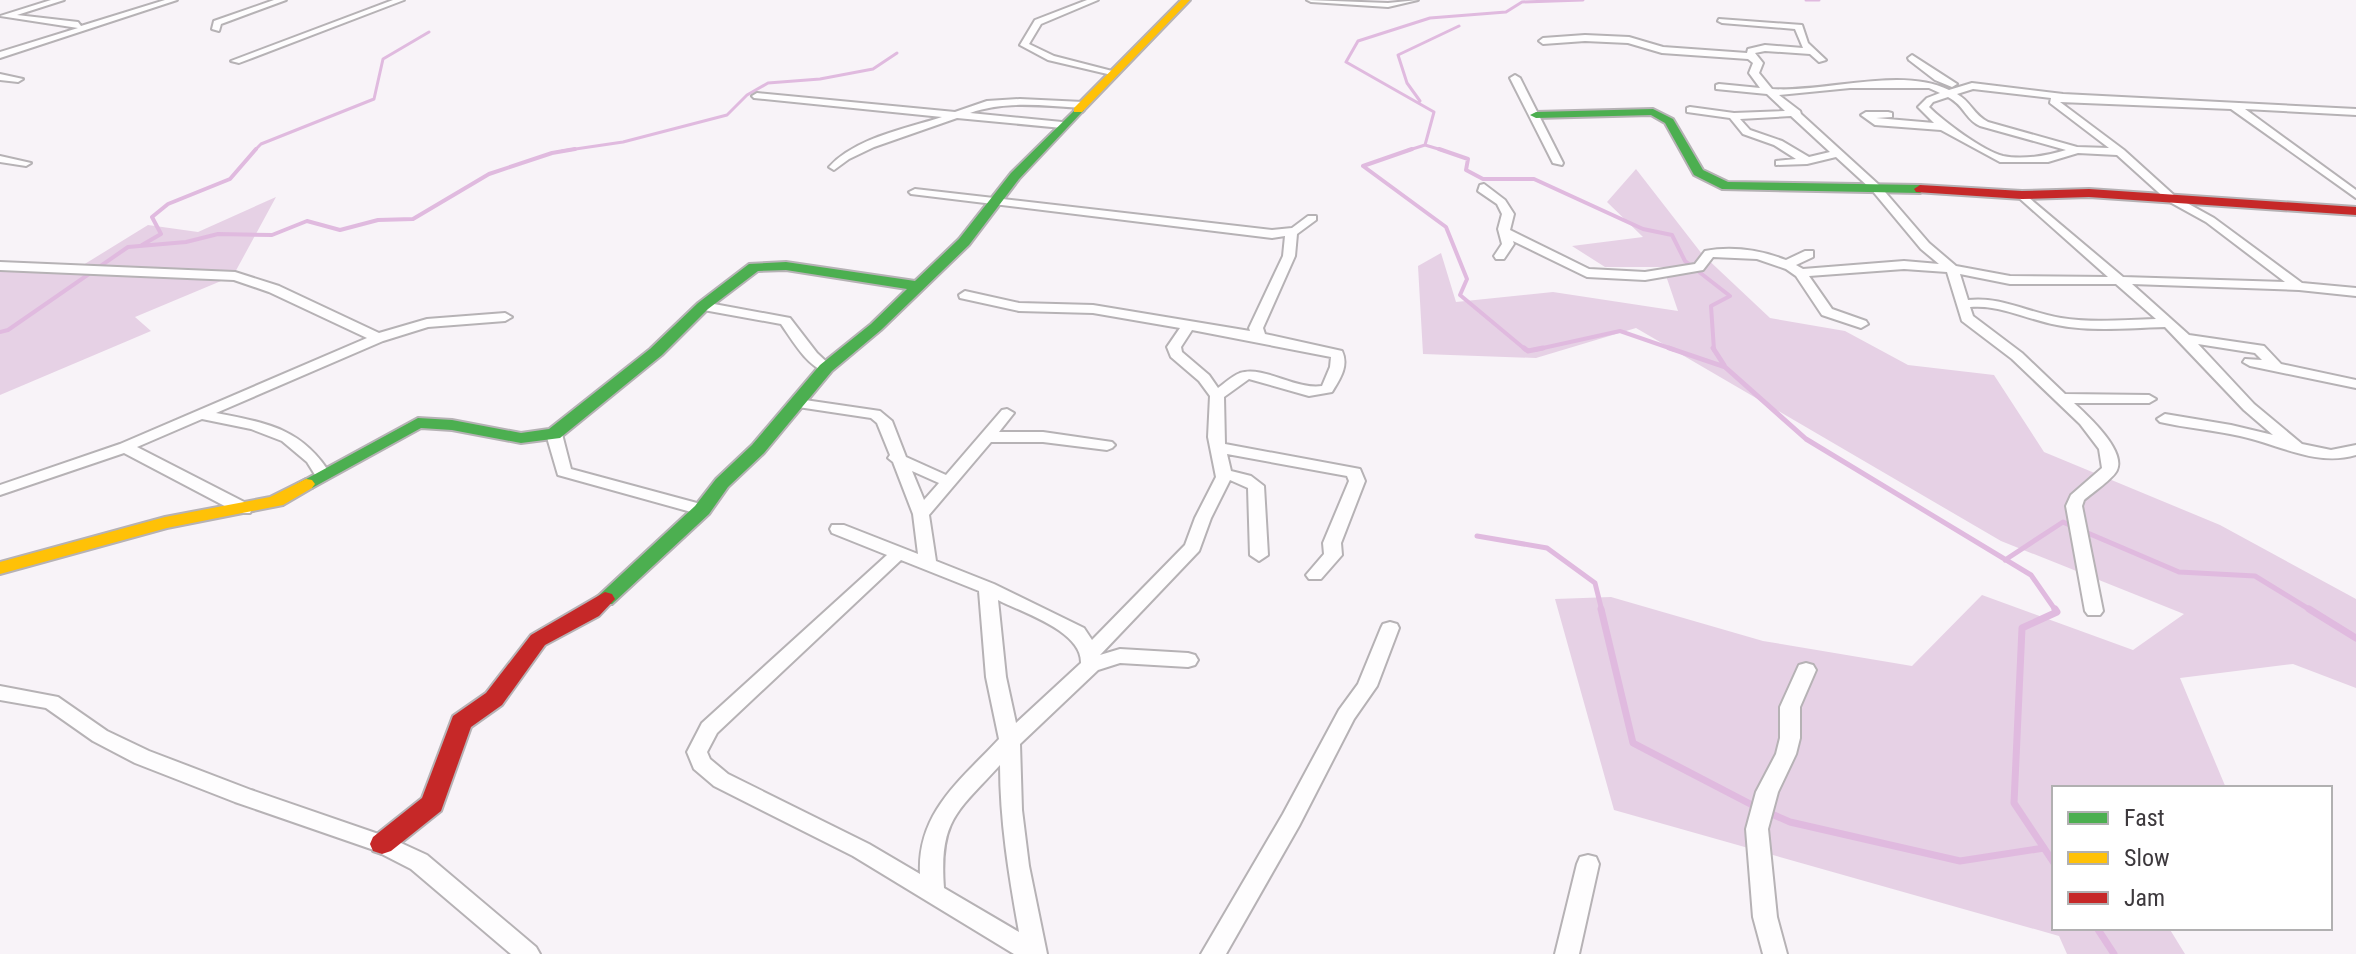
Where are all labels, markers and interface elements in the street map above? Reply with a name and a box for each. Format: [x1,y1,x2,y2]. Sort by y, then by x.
legend [2052,786,2332,930]
text: Fast [2124,804,2165,832]
text: Slow [2124,844,2170,872]
text: Jam [2124,884,2165,912]

